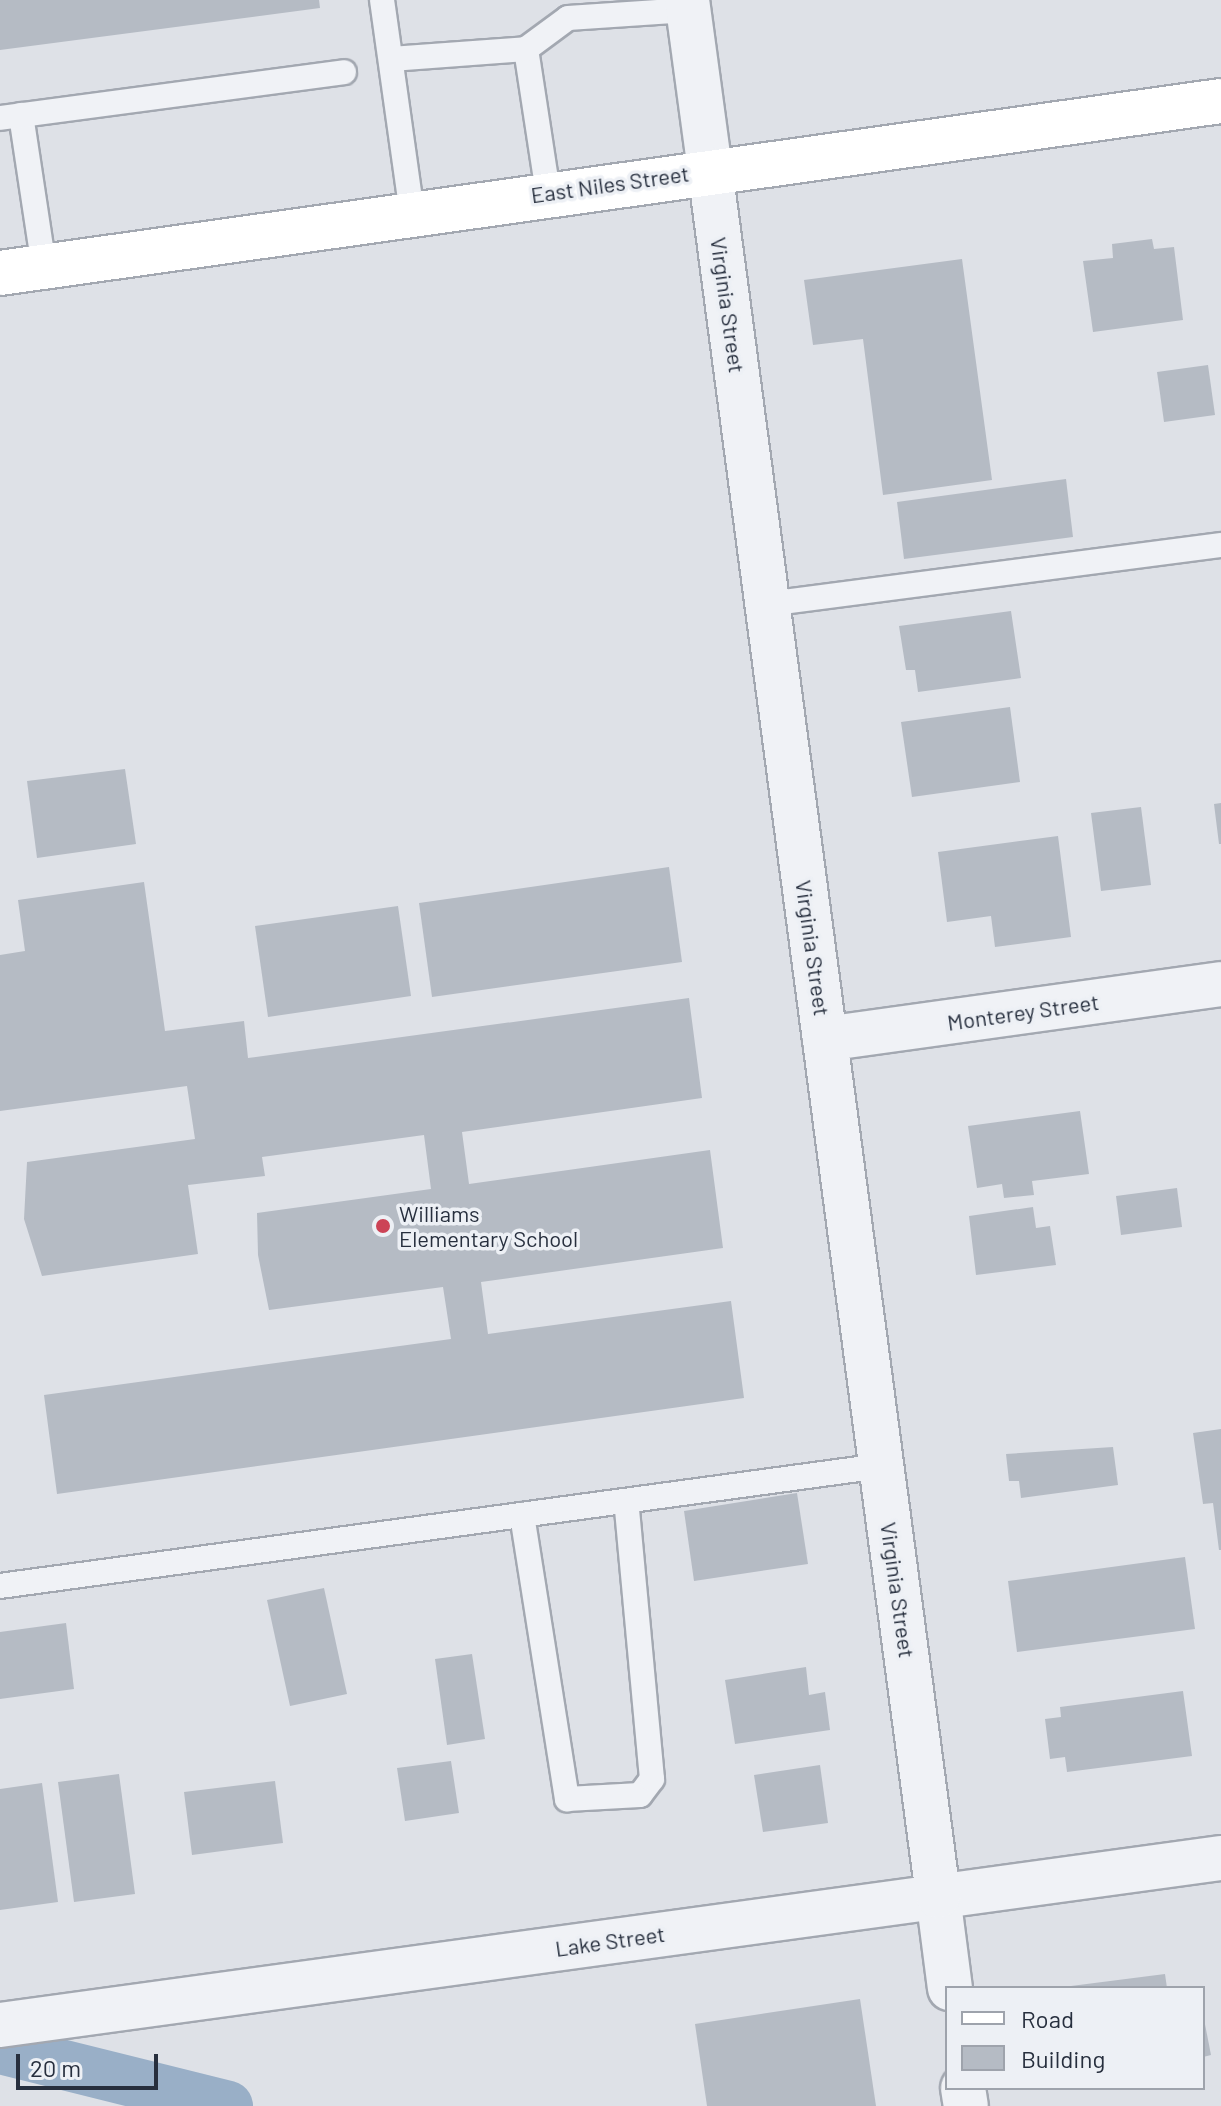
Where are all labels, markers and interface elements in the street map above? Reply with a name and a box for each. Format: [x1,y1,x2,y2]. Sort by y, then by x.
street label: East Niles Street [529,160,691,208]
street label: Virginia Street [705,235,751,375]
street label: Virginia Street [790,878,836,1018]
street label: Monterey Street [945,988,1101,1036]
place label: Williams Elementary School [399,1200,578,1252]
marker: Williams Elementary School [374,1217,392,1235]
street label: Virginia Street [875,1520,921,1660]
street label: Lake Street [553,1920,667,1962]
legend [945,1986,1205,2090]
text: Road [1021,2004,1074,2033]
scale bar [20,2038,162,2088]
text: Building [1021,2044,1105,2073]
text: 20 m [30,2053,81,2082]

